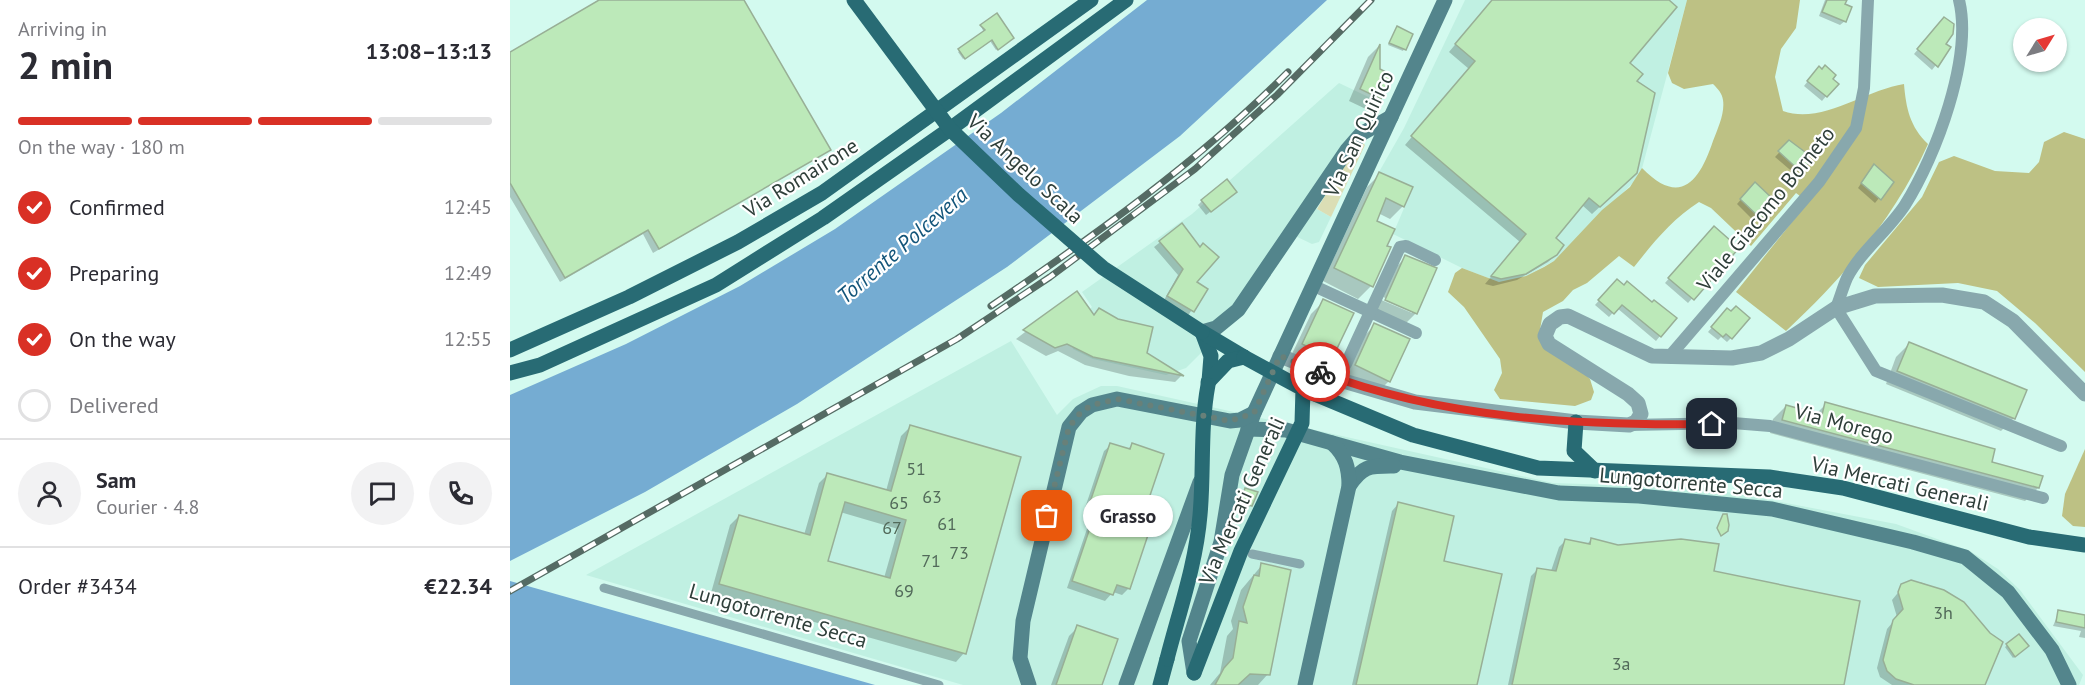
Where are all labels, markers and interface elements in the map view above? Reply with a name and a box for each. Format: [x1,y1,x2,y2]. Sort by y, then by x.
text: Arriving in [18,16,107,42]
north arrow [2013,18,2067,72]
map controls [2013,18,2067,72]
text: 13:08–13:13 [366,37,492,65]
text: 2 min [18,39,113,90]
street label: Via San Quirico [1317,66,1400,202]
street label: Via Angelo Scala [961,107,1089,229]
street label: Viale Giacomo Borneto [1690,121,1840,297]
street label: Via Romairone [738,132,863,224]
text: On the way · 180 m [18,134,185,160]
water label: Torrente Polcevera [831,180,973,309]
icon: check [18,191,51,224]
text: Confirmed [69,193,165,221]
text: 12:45 [444,194,492,220]
icon: check [18,257,51,290]
text: Preparing [69,259,159,287]
text: 12:49 [444,260,492,286]
icon: check [18,323,51,356]
text: On the way [69,325,176,353]
text: 12:55 [444,326,492,352]
courier [1290,342,1350,402]
icon: bike [1304,356,1337,389]
text: Delivered [69,391,159,419]
street label: Via Morego [1791,397,1897,450]
pin [1686,398,1737,449]
icon: home [1695,407,1728,440]
street label: Via Mercati Generali [1192,413,1291,590]
street label: Via Mercati Generali [1808,450,1991,517]
house number: 51 [906,457,926,480]
street label: Lungotorrente Secca [1598,461,1784,504]
button: person [18,462,81,525]
button: chat [351,462,414,525]
button: phone [429,462,492,525]
text: Sam [96,466,136,494]
house number: 63 [922,485,942,508]
pin [1021,490,1072,541]
house number: 65 [889,491,909,514]
text: Courier · 4.8 [96,494,199,520]
callout: Grasso [1083,495,1173,537]
icon: bag [1030,499,1063,532]
text: Grasso [1100,503,1156,529]
house number: 61 [937,512,957,535]
house number: 67 [882,516,902,539]
house number: 73 [949,541,969,564]
house number: 71 [921,549,941,572]
text: Order #3434 [18,572,137,600]
text: €22.34 [424,572,492,600]
street label: Lungotorrente Secca [686,577,870,654]
house number: 69 [894,579,914,602]
house number: 3h [1933,601,1953,624]
house number: 3a [1612,652,1630,675]

